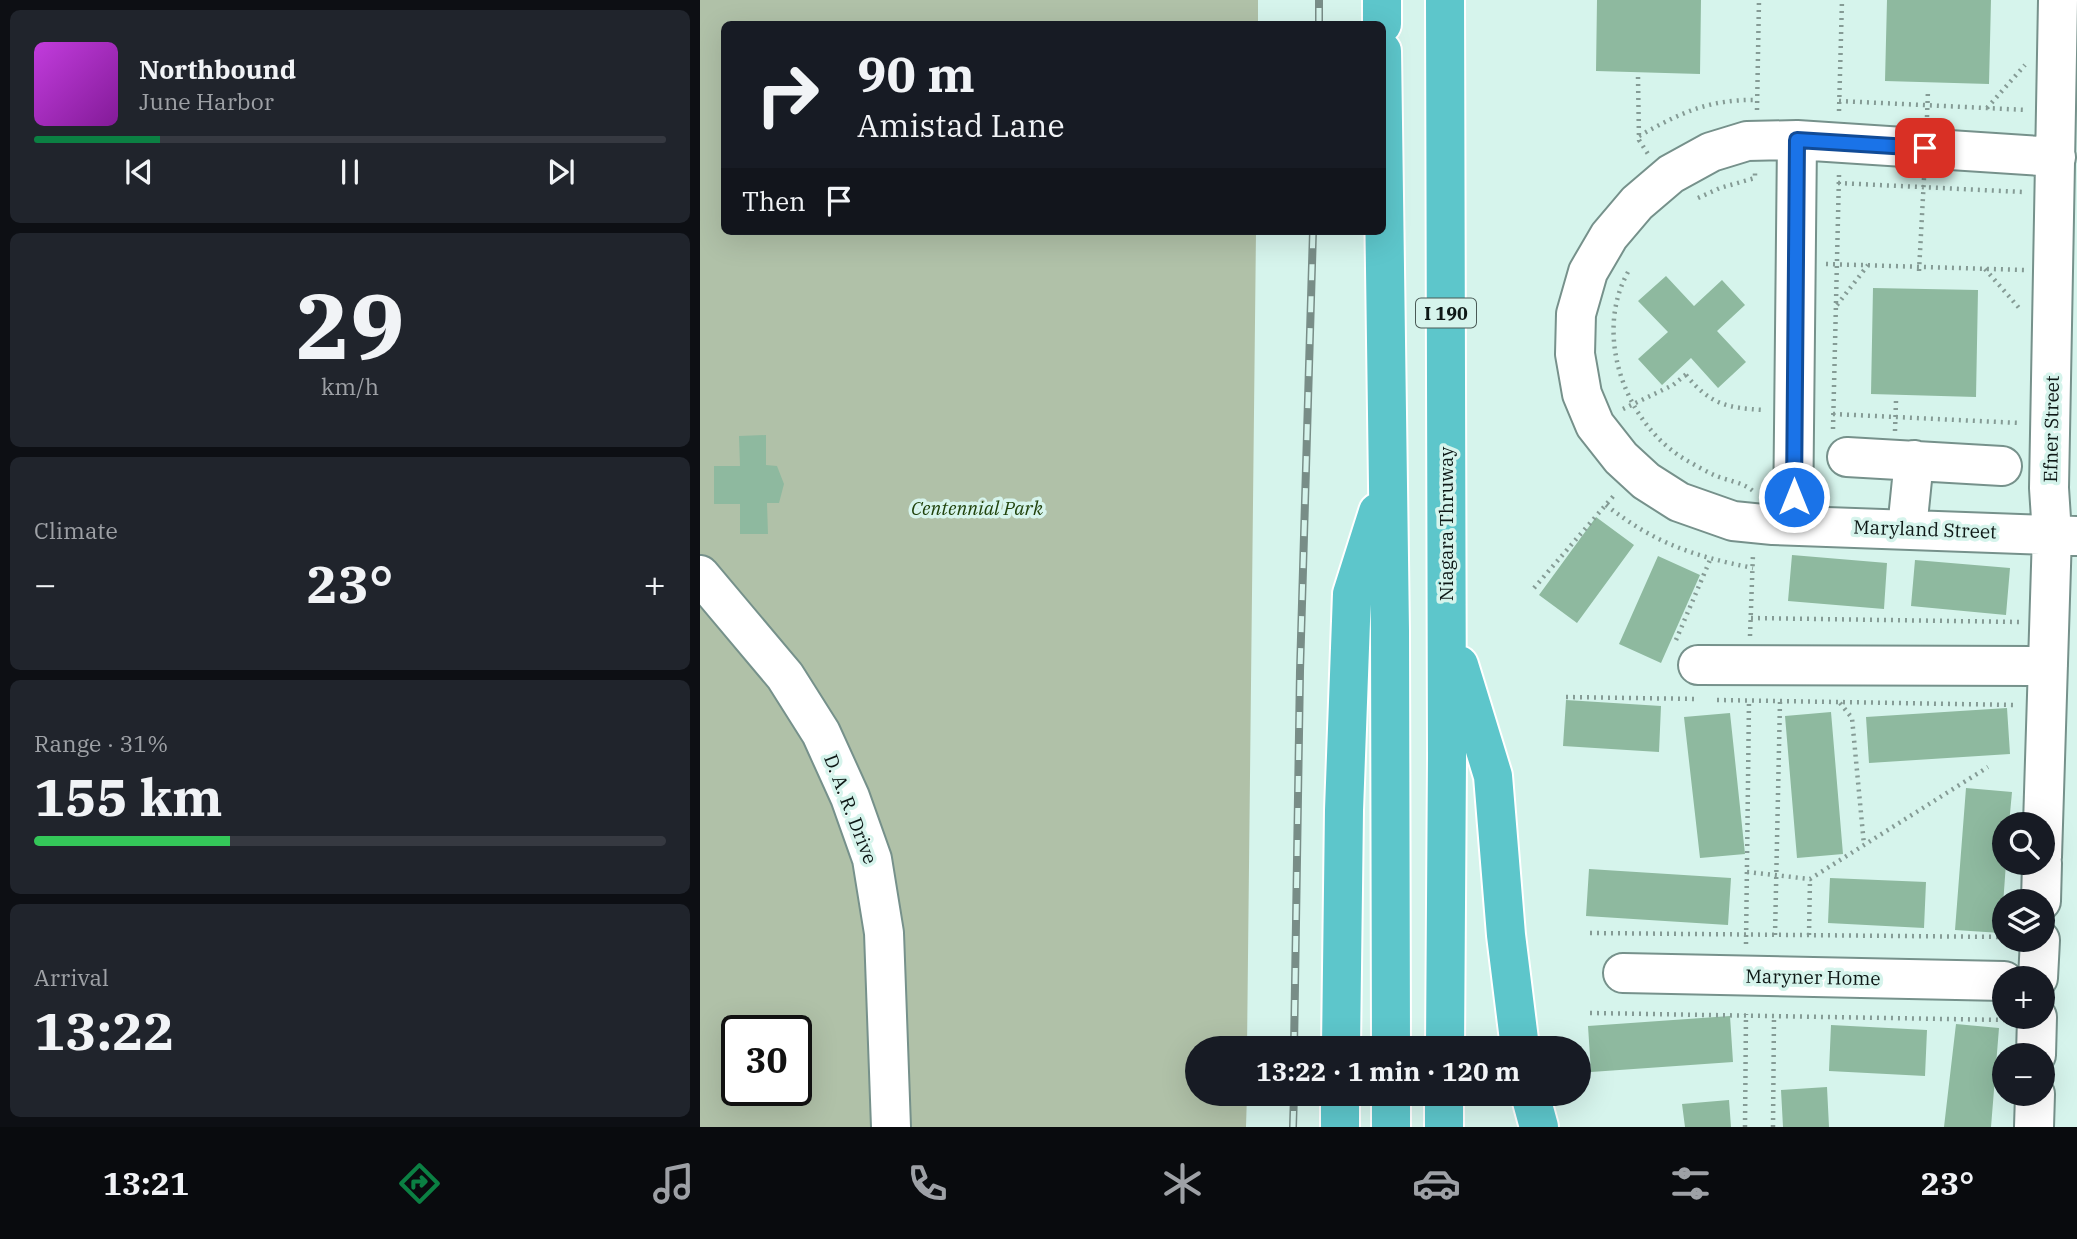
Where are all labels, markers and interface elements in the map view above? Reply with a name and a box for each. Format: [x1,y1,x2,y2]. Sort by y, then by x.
text: 90 m [857,42,975,105]
icon: right [742,49,833,140]
text: Northbound [139,52,296,86]
text: June Harbor [139,86,274,116]
text: Amistad Lane [857,104,1065,146]
pin [1895,118,1955,178]
icon: arrive [1906,129,1944,167]
icon: previous [120,153,158,191]
icon: pause [331,153,369,191]
icon: next [542,153,580,191]
icon: arrive [820,182,858,220]
text: Then [742,184,806,218]
text: 29 [295,266,405,384]
road number: I 190 [1416,298,1476,328]
text: km/h [321,371,379,401]
street label: Efner Street [2038,375,2064,483]
street label: Niagara Thruway [1434,446,1458,601]
position arrow [1757,460,1831,534]
park label: Centennial Park [911,496,1044,520]
text: Climate [34,515,118,545]
street label: Maryland Street [1853,515,1997,544]
text: 23° [307,550,393,617]
text: − [34,559,57,608]
text: + [643,559,666,608]
text: Range · 31% [34,728,168,758]
street label: D. A. R. Drive [819,751,883,867]
text: 155 km [34,763,223,830]
map controls [1992,812,2055,1106]
button: search [1992,812,2055,875]
button: layers [1992,889,2055,952]
text: Arrival [34,962,109,992]
street label: Maryner Home [1745,964,1881,990]
button: + [1992,966,2055,1029]
text: 13:22 [34,997,175,1064]
speed limit sign: 30 [721,1015,812,1106]
button: − [1992,1043,2055,1106]
text: 13:22 · 1 min · 120 m [1256,1054,1520,1088]
icon: directions [395,1159,444,1208]
icon: music [649,1159,698,1208]
icon: phone [903,1159,952,1208]
icon: climate [1158,1159,1207,1208]
icon: car [1412,1159,1461,1208]
icon: filters [1666,1159,1715,1208]
text: 13:21 [103,1162,189,1204]
text: 23° [1921,1162,1974,1204]

